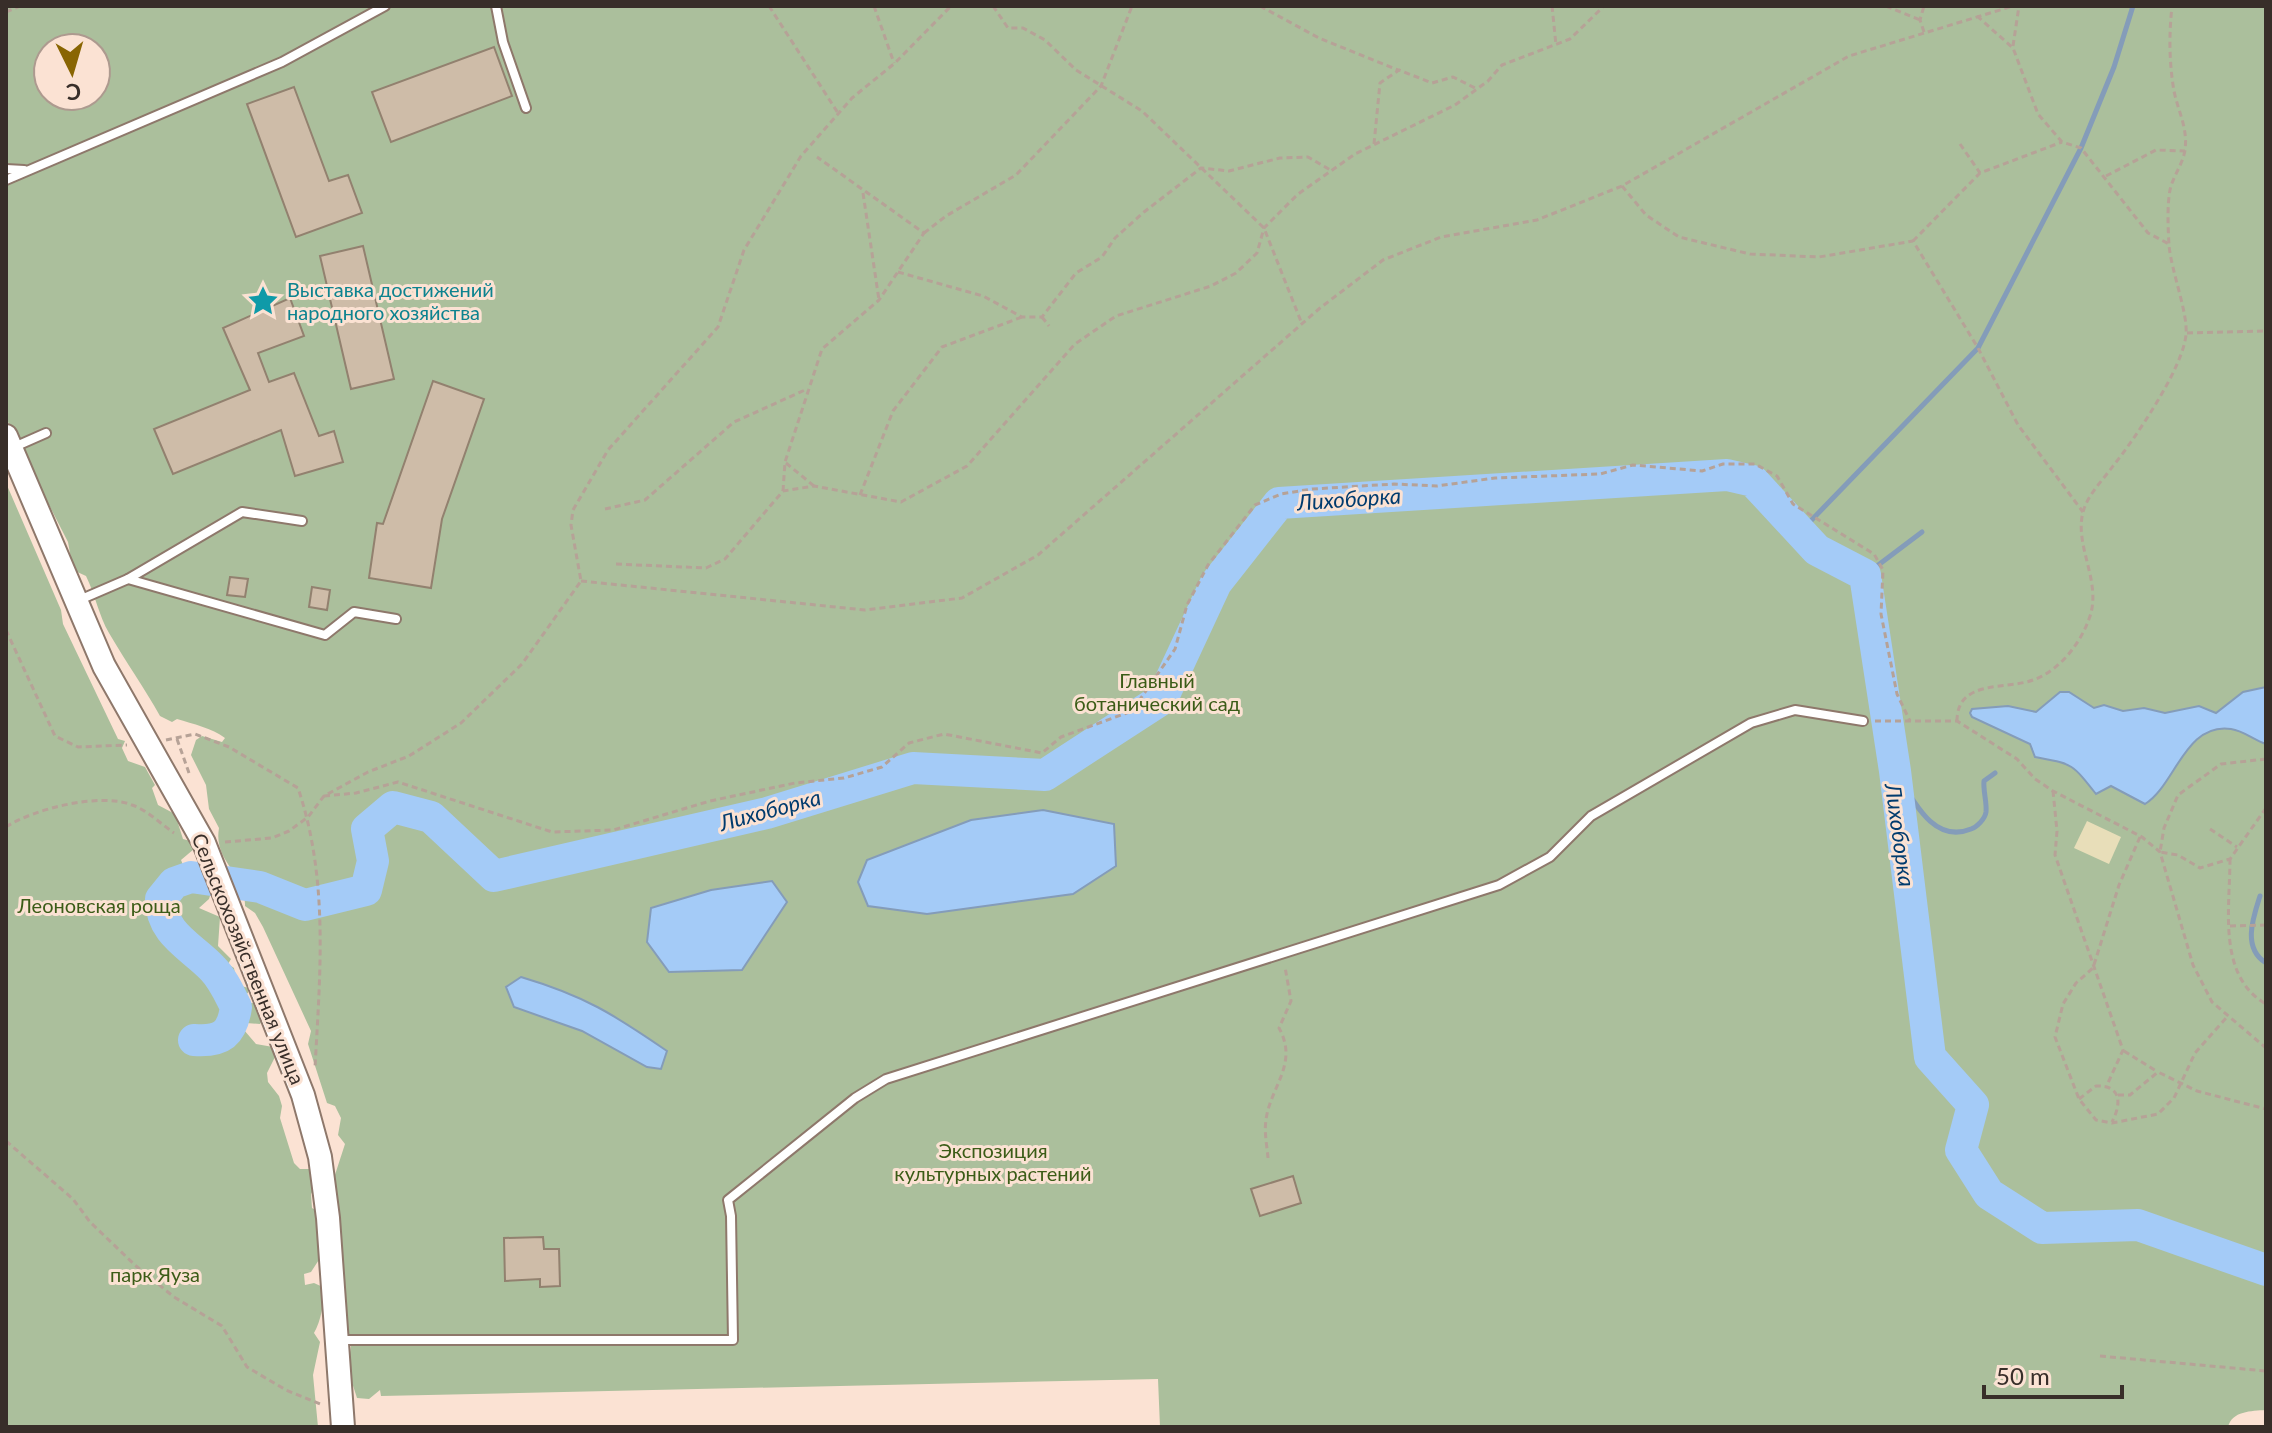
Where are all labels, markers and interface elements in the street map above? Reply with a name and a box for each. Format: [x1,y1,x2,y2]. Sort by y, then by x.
north arrow [32,32,112,112]
text: С [65,78,82,107]
place label: Выставка достижений народного хозяйства [287,277,494,324]
place icon: Выставка достижений народного хозяйства [246,284,280,318]
water label: Лихоборка [1295,481,1402,516]
park label: Главный ботанический сад [1074,668,1240,715]
water label: Лихоборка [1880,781,1921,888]
water label: Лихоборка [715,783,824,836]
street label: Сельскохозяйственная улица [187,830,310,1088]
park label: Леоновская роща [16,893,181,917]
park label: Экспозиция культурных растений [894,1138,1092,1185]
park label: парк Яуза [110,1262,200,1286]
scale bar [1984,1349,2122,1399]
text: 50 m [1996,1361,2050,1390]

